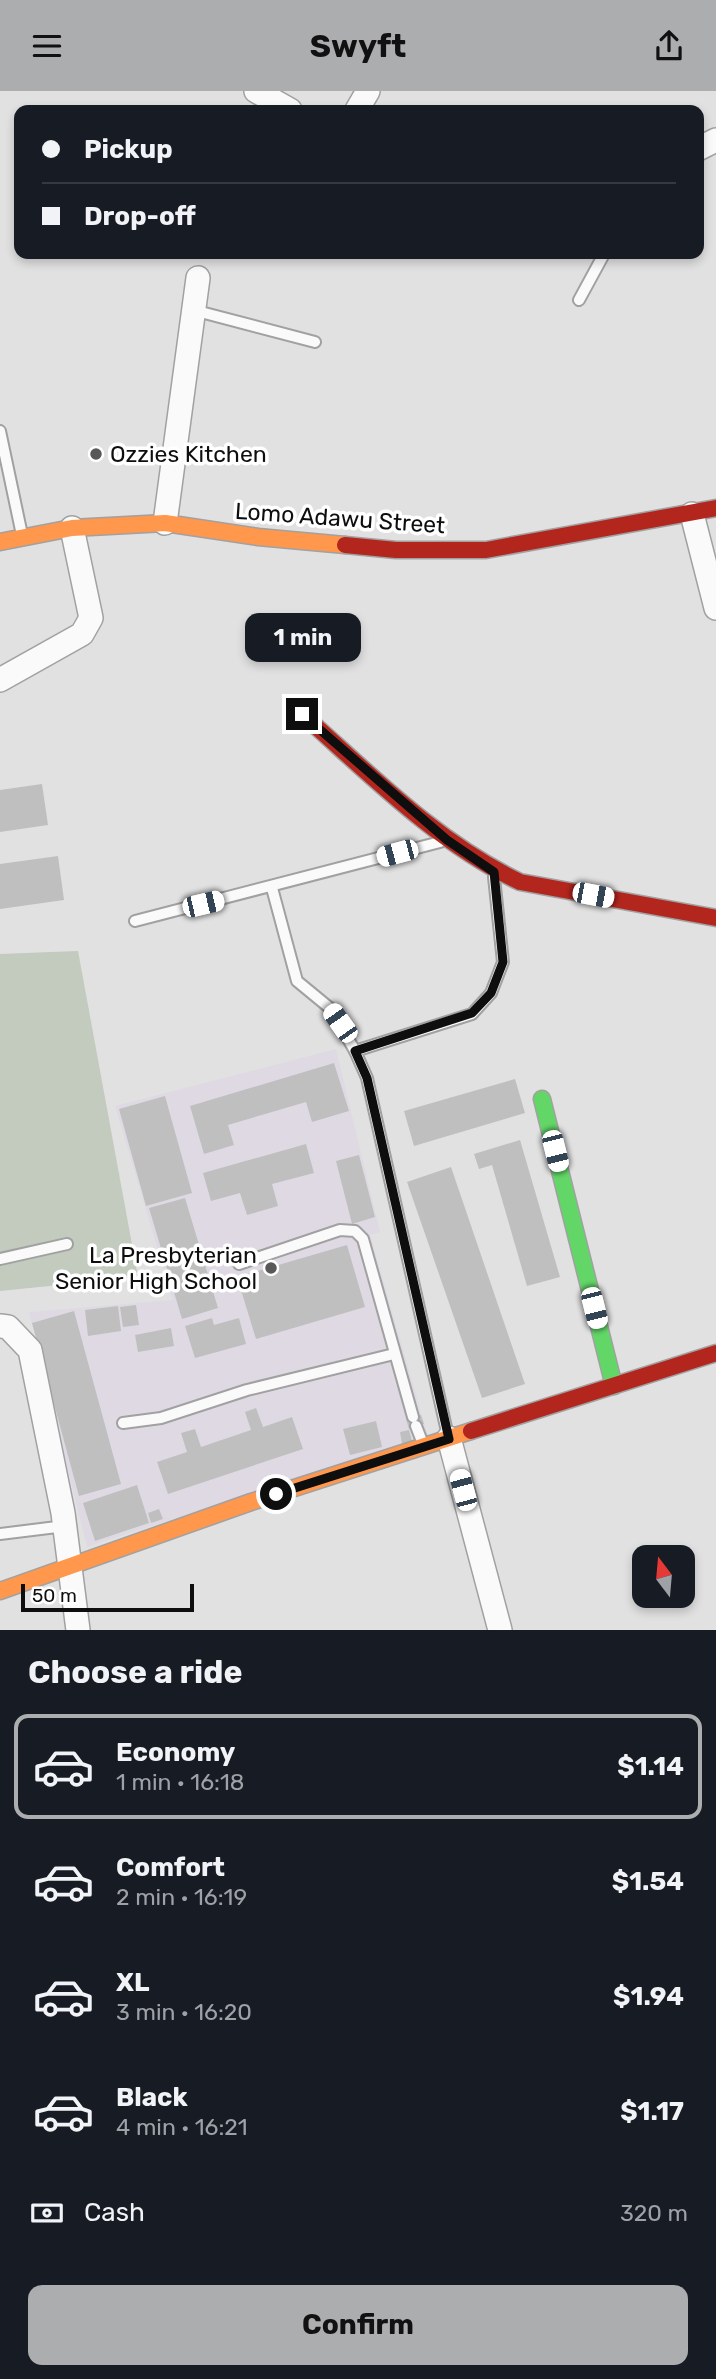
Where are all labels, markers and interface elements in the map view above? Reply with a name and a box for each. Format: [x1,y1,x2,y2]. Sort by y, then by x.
icon: menu [28,27,66,65]
text: Swyft [310,27,406,65]
icon: share [650,27,688,65]
text: Pickup [84,134,173,165]
text: Drop-off [84,201,196,232]
place label: Ozzies Kitchen [110,440,267,468]
marker: Ozzies Kitchen [88,446,104,462]
street label: Lomo Adawu Street [234,497,446,539]
callout: 1 min [244,613,360,661]
text: 1 min [274,623,332,651]
route end [286,698,318,730]
car [374,837,421,869]
car [571,881,616,909]
car [181,889,226,919]
car [320,1000,361,1046]
car [540,1128,571,1174]
place label: La Presbyterian Senior High School [55,1241,257,1295]
marker: La Presbyterian Senior High School [263,1260,279,1276]
car [579,1285,610,1331]
car [448,1467,479,1513]
route start [260,1478,292,1510]
north arrow [632,1545,695,1608]
map controls [632,1545,695,1608]
scale bar [21,1581,194,1613]
text: 50 m [32,1584,77,1607]
text: Choose a ride [28,1653,242,1691]
icon: car [32,1735,95,1798]
text: Economy [116,1737,235,1768]
text: $1.14 [617,1751,684,1782]
text: 1 min · 16:18 [116,1768,244,1796]
icon: car [32,1850,95,1913]
text: Comfort [116,1852,225,1883]
text: $1.54 [612,1866,684,1897]
text: 2 min · 16:19 [116,1883,247,1911]
icon: car [32,1965,95,2028]
text: XL [116,1967,149,1998]
text: $1.94 [613,1981,684,2012]
text: 3 min · 16:20 [116,1998,252,2026]
icon: car [32,2080,95,2143]
text: Black [116,2082,188,2113]
text: $1.17 [620,2096,684,2127]
text: 4 min · 16:21 [116,2113,248,2141]
icon: cash [28,2194,66,2232]
text: Cash [84,2197,145,2228]
text: 320 m [620,2199,688,2227]
button: Confirm [28,2285,688,2365]

